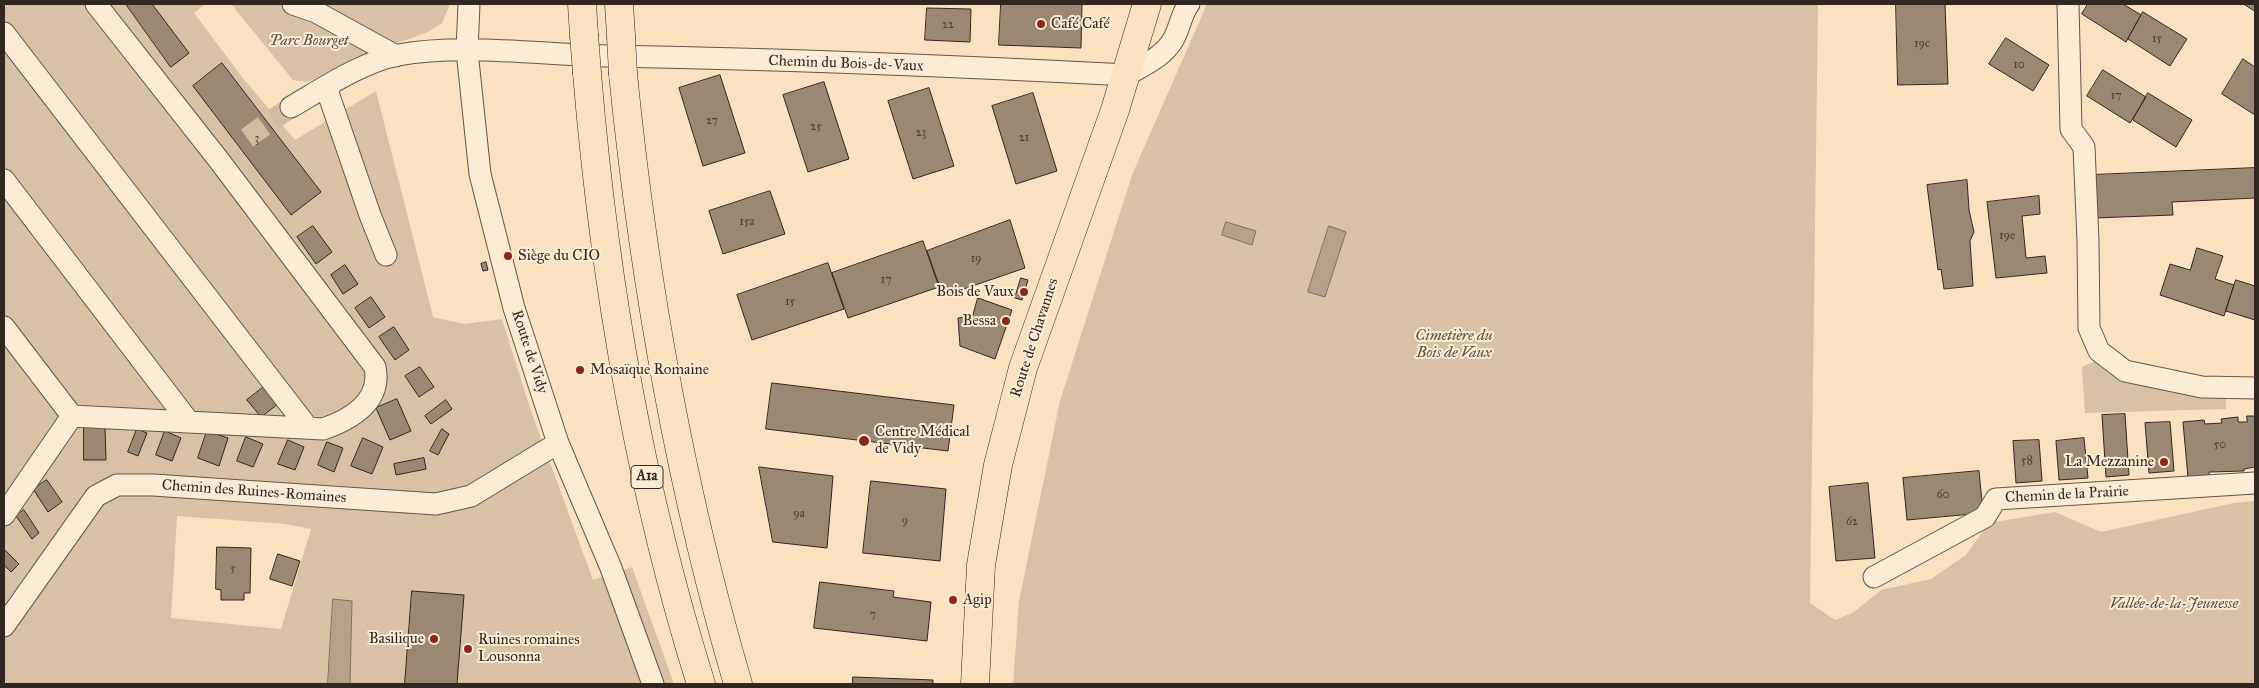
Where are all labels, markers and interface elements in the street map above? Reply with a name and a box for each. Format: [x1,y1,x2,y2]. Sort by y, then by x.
place label: Café Café [1051,15,1110,33]
house number: 22 [942,18,954,32]
marker: Café Café [1035,18,1047,30]
park label: Parc Bourget [270,32,348,50]
house number: 15 [2152,32,2162,46]
house number: 19c [1914,37,1930,51]
street label: Chemin du Bois-de-Vaux [768,52,924,76]
house number: 10 [2013,58,2025,72]
house number: 17 [2110,89,2122,103]
house number: 27 [706,114,718,128]
house number: 25 [810,120,822,134]
house number: 23 [916,126,926,140]
house number: 21 [1019,131,1029,145]
house number: 3 [255,132,259,146]
house number: 15a [739,215,755,229]
house number: 19e [1999,229,2015,243]
place label: Siège du CIO [518,247,600,265]
marker: Siège du CIO [502,250,514,262]
house number: 19 [970,252,982,266]
house number: 17 [880,273,892,287]
street label: Route de Chavannes [1007,276,1063,400]
place label: Bois de Vaux [936,283,1014,301]
marker: Bois de Vaux [1018,286,1030,298]
house number: 15 [785,295,795,309]
street label: Route de Vidy [507,308,551,396]
place label: Bessa [963,312,996,330]
marker: Bessa [1000,315,1012,327]
park label: Cimetière du Bois de Vaux [1415,327,1493,362]
place label: Mosaïque Romaine [590,361,709,379]
marker: Mosaïque Romaine [574,364,586,376]
place label: Centre Médical de Vidy [875,423,970,458]
marker: Centre Médical de Vidy [857,434,871,448]
house number: 50 [2214,438,2226,452]
place label: La Mezzanine [2065,453,2154,471]
house number: 58 [2021,454,2033,468]
marker: La Mezzanine [2158,456,2170,468]
road number: A1a [631,466,663,488]
street label: Chemin des Ruines-Romaines [161,477,347,507]
street label: Chemin de la Prairie [2005,483,2129,507]
house number: 60 [1936,488,1950,502]
house number: 9a [793,507,805,521]
house number: 9 [902,514,908,528]
house number: 62 [1846,515,1858,529]
house number: 5 [230,562,236,576]
place label: Agip [963,591,992,609]
marker: Agip [947,594,959,606]
park label: Vallée-de-la-Jeunesse [2110,595,2238,613]
house number: 7 [870,608,876,622]
place label: Basilique [369,630,424,648]
place label: Ruines romaines Lousonna [478,631,580,666]
marker: Basilique [428,633,440,645]
marker: Ruines romaines Lousonna [462,643,474,655]

